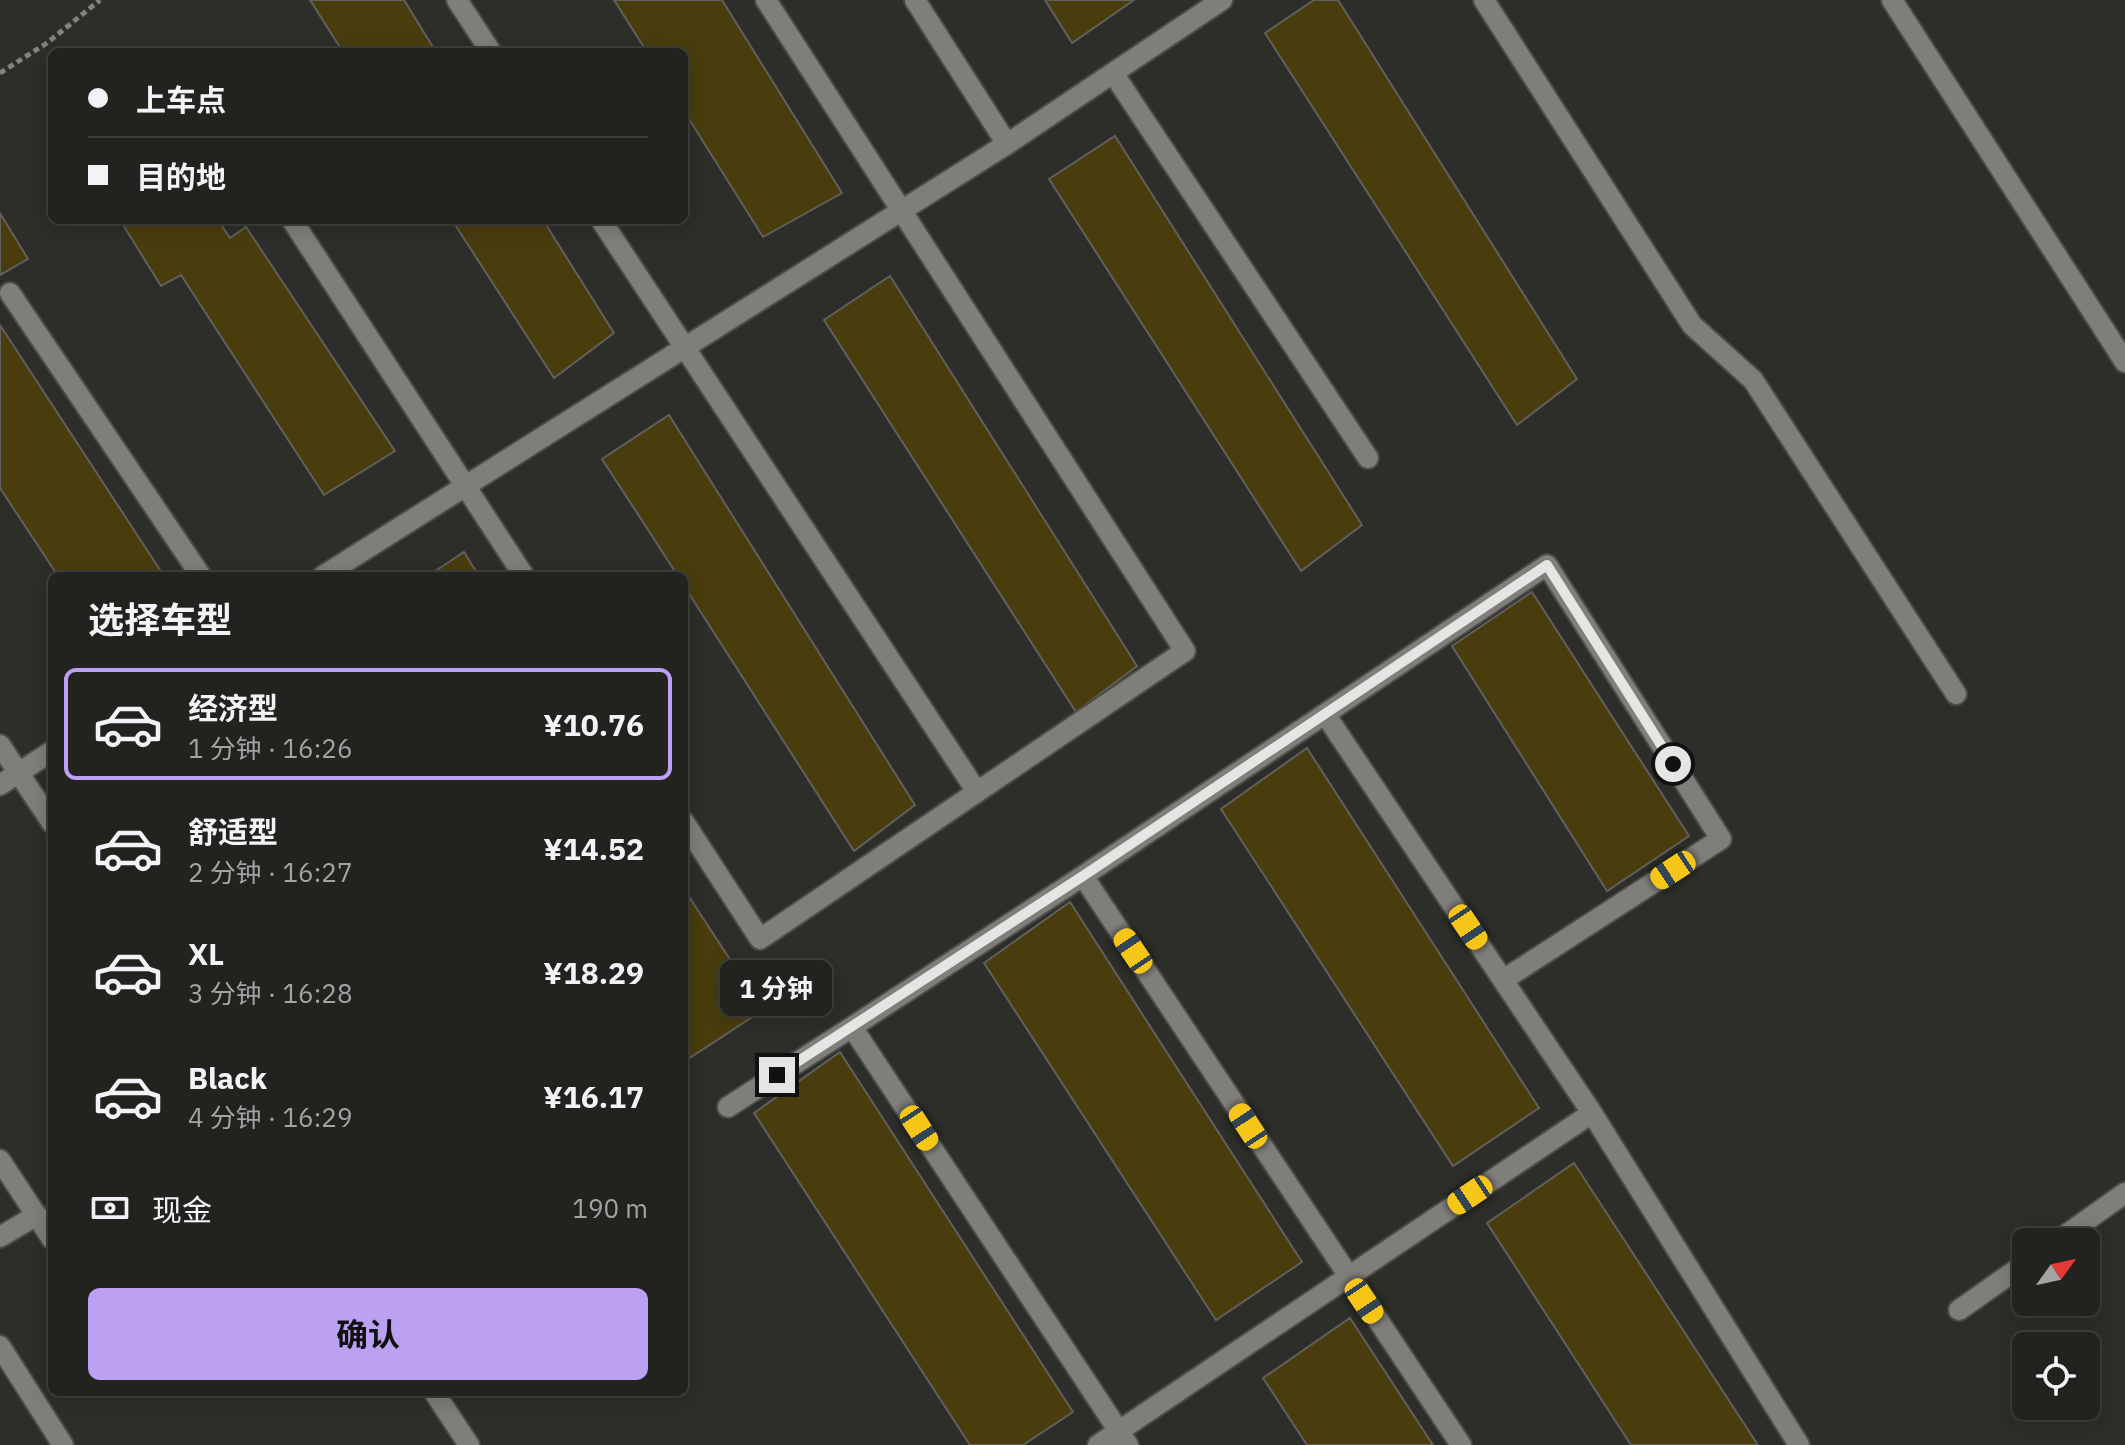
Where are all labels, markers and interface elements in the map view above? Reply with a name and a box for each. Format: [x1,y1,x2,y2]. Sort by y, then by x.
text: 上车点 [136,80,226,119]
text: 目的地 [136,157,226,196]
text: 选择车型 [88,596,232,643]
icon: car [92,688,164,760]
text: 经济型 [188,688,278,727]
text: ¥10.76 [543,705,644,744]
text: 1 分钟 · 16:26 [188,731,352,765]
route start [1655,746,1691,782]
icon: car [92,812,164,884]
text: 舒适型 [188,812,278,851]
text: ¥14.52 [543,829,644,868]
car [1646,847,1700,893]
text: 2 分钟 · 16:27 [188,855,352,889]
car [1445,900,1491,954]
car [1110,924,1156,978]
text: XL [188,934,224,973]
icon: car [92,936,164,1008]
text: ¥18.29 [543,953,644,992]
callout: 1 分钟 [721,959,833,1015]
text: 1 分钟 [739,971,813,1005]
text: 3 分钟 · 16:28 [188,976,352,1010]
route end [759,1057,795,1093]
text: Black [188,1058,267,1097]
icon: car [92,1060,164,1132]
text: ¥16.17 [543,1077,644,1116]
car [1225,1099,1271,1153]
text: 4 分钟 · 16:29 [188,1100,352,1134]
car [896,1101,942,1155]
car [1443,1172,1497,1218]
icon: cash [88,1186,132,1230]
text: 现金 [152,1190,212,1229]
text: 190 m [572,1191,648,1225]
north arrow [2012,1228,2100,1316]
map controls [2012,1228,2100,1420]
car [1341,1274,1387,1328]
button: 确认 [88,1288,648,1380]
button: locate [2012,1332,2100,1420]

